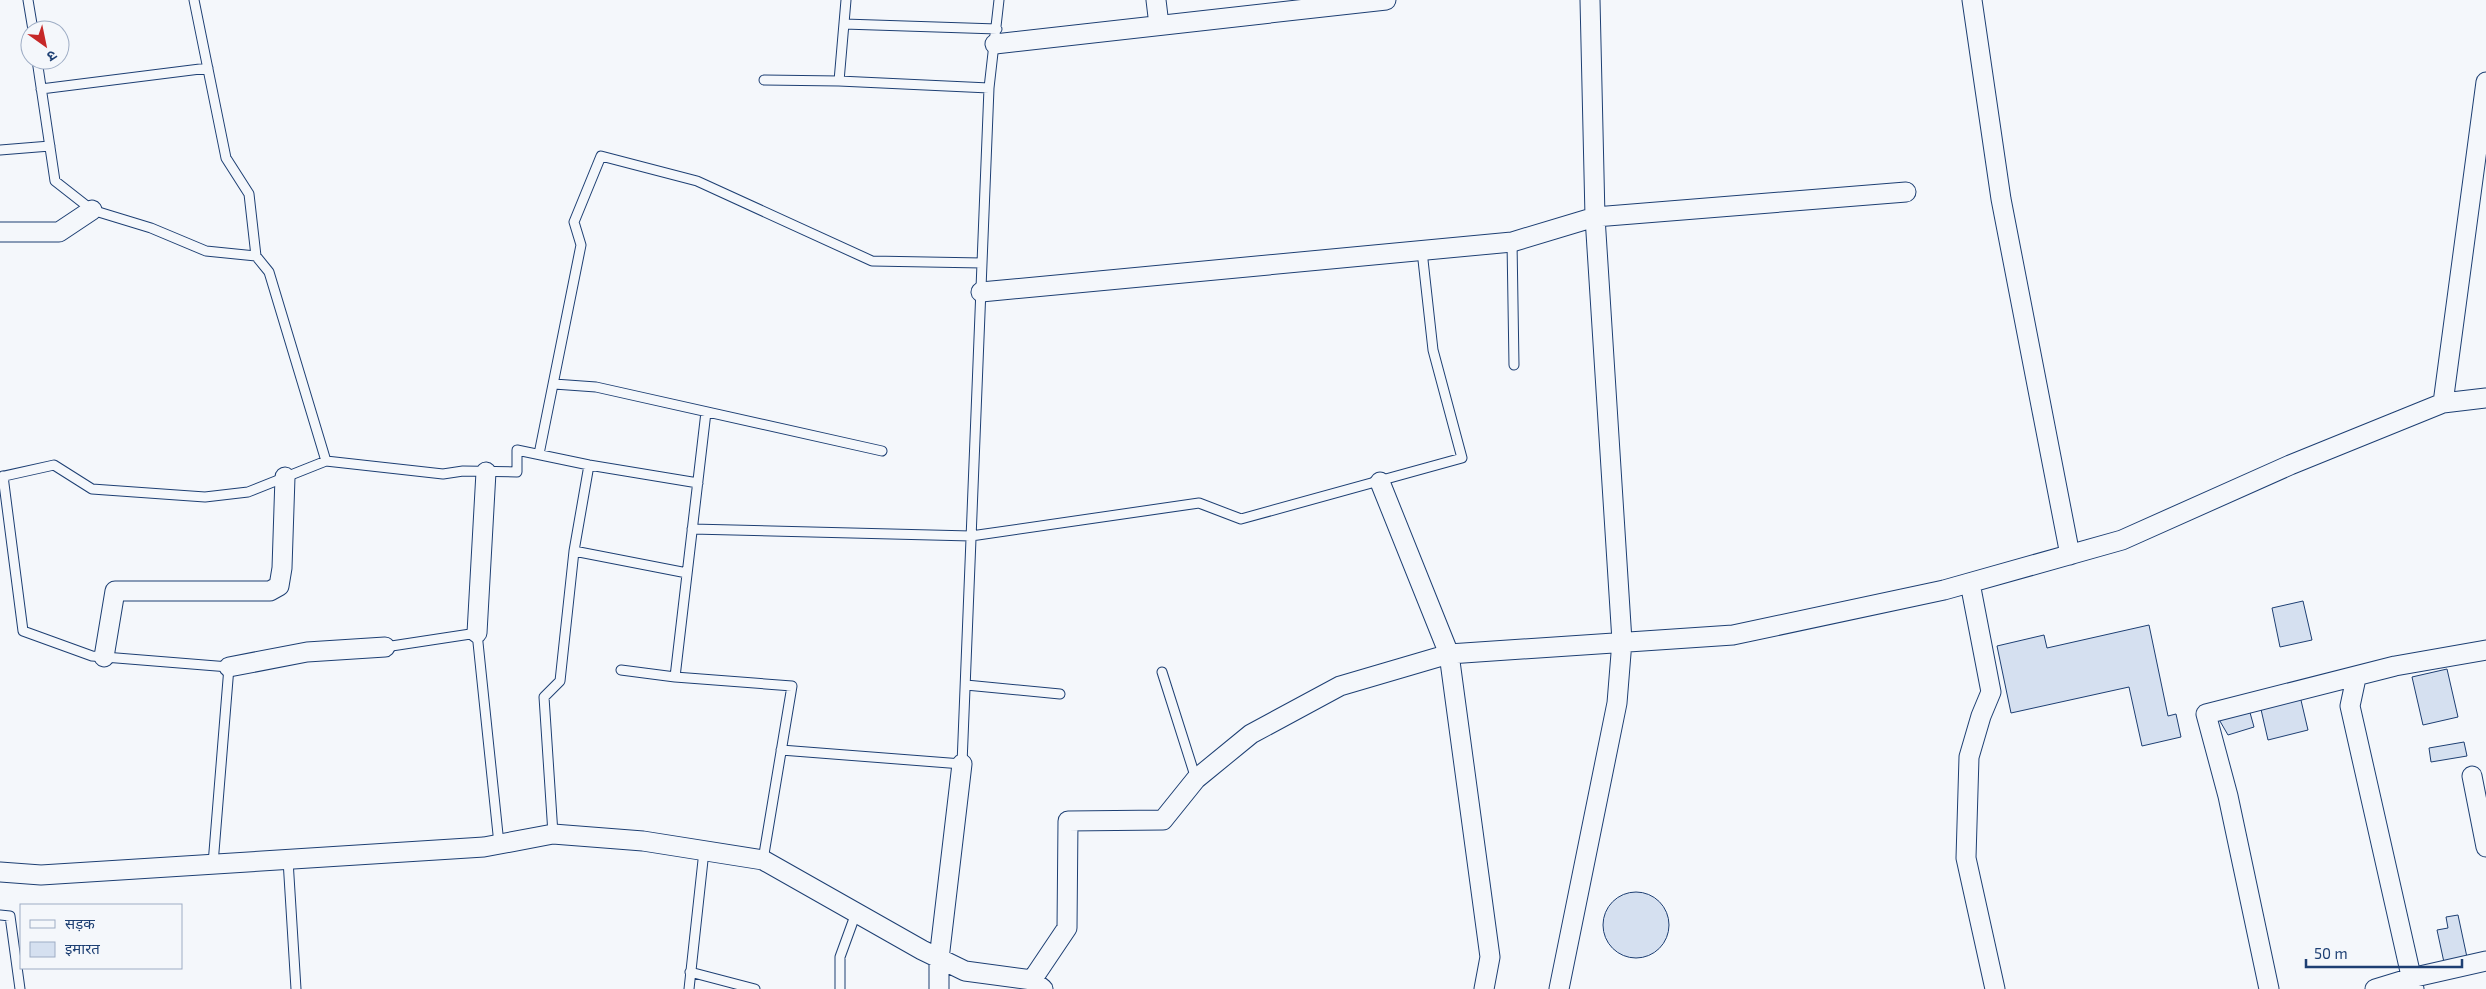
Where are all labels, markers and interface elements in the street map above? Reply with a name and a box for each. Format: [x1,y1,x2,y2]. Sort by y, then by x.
north arrow [20,20,70,70]
text: उ [44,47,60,66]
legend [20,904,182,969]
text: सड़क [65,914,95,932]
scale bar [2306,936,2462,968]
text: इमारत [65,939,100,957]
text: 50 m [2314,944,2348,962]

